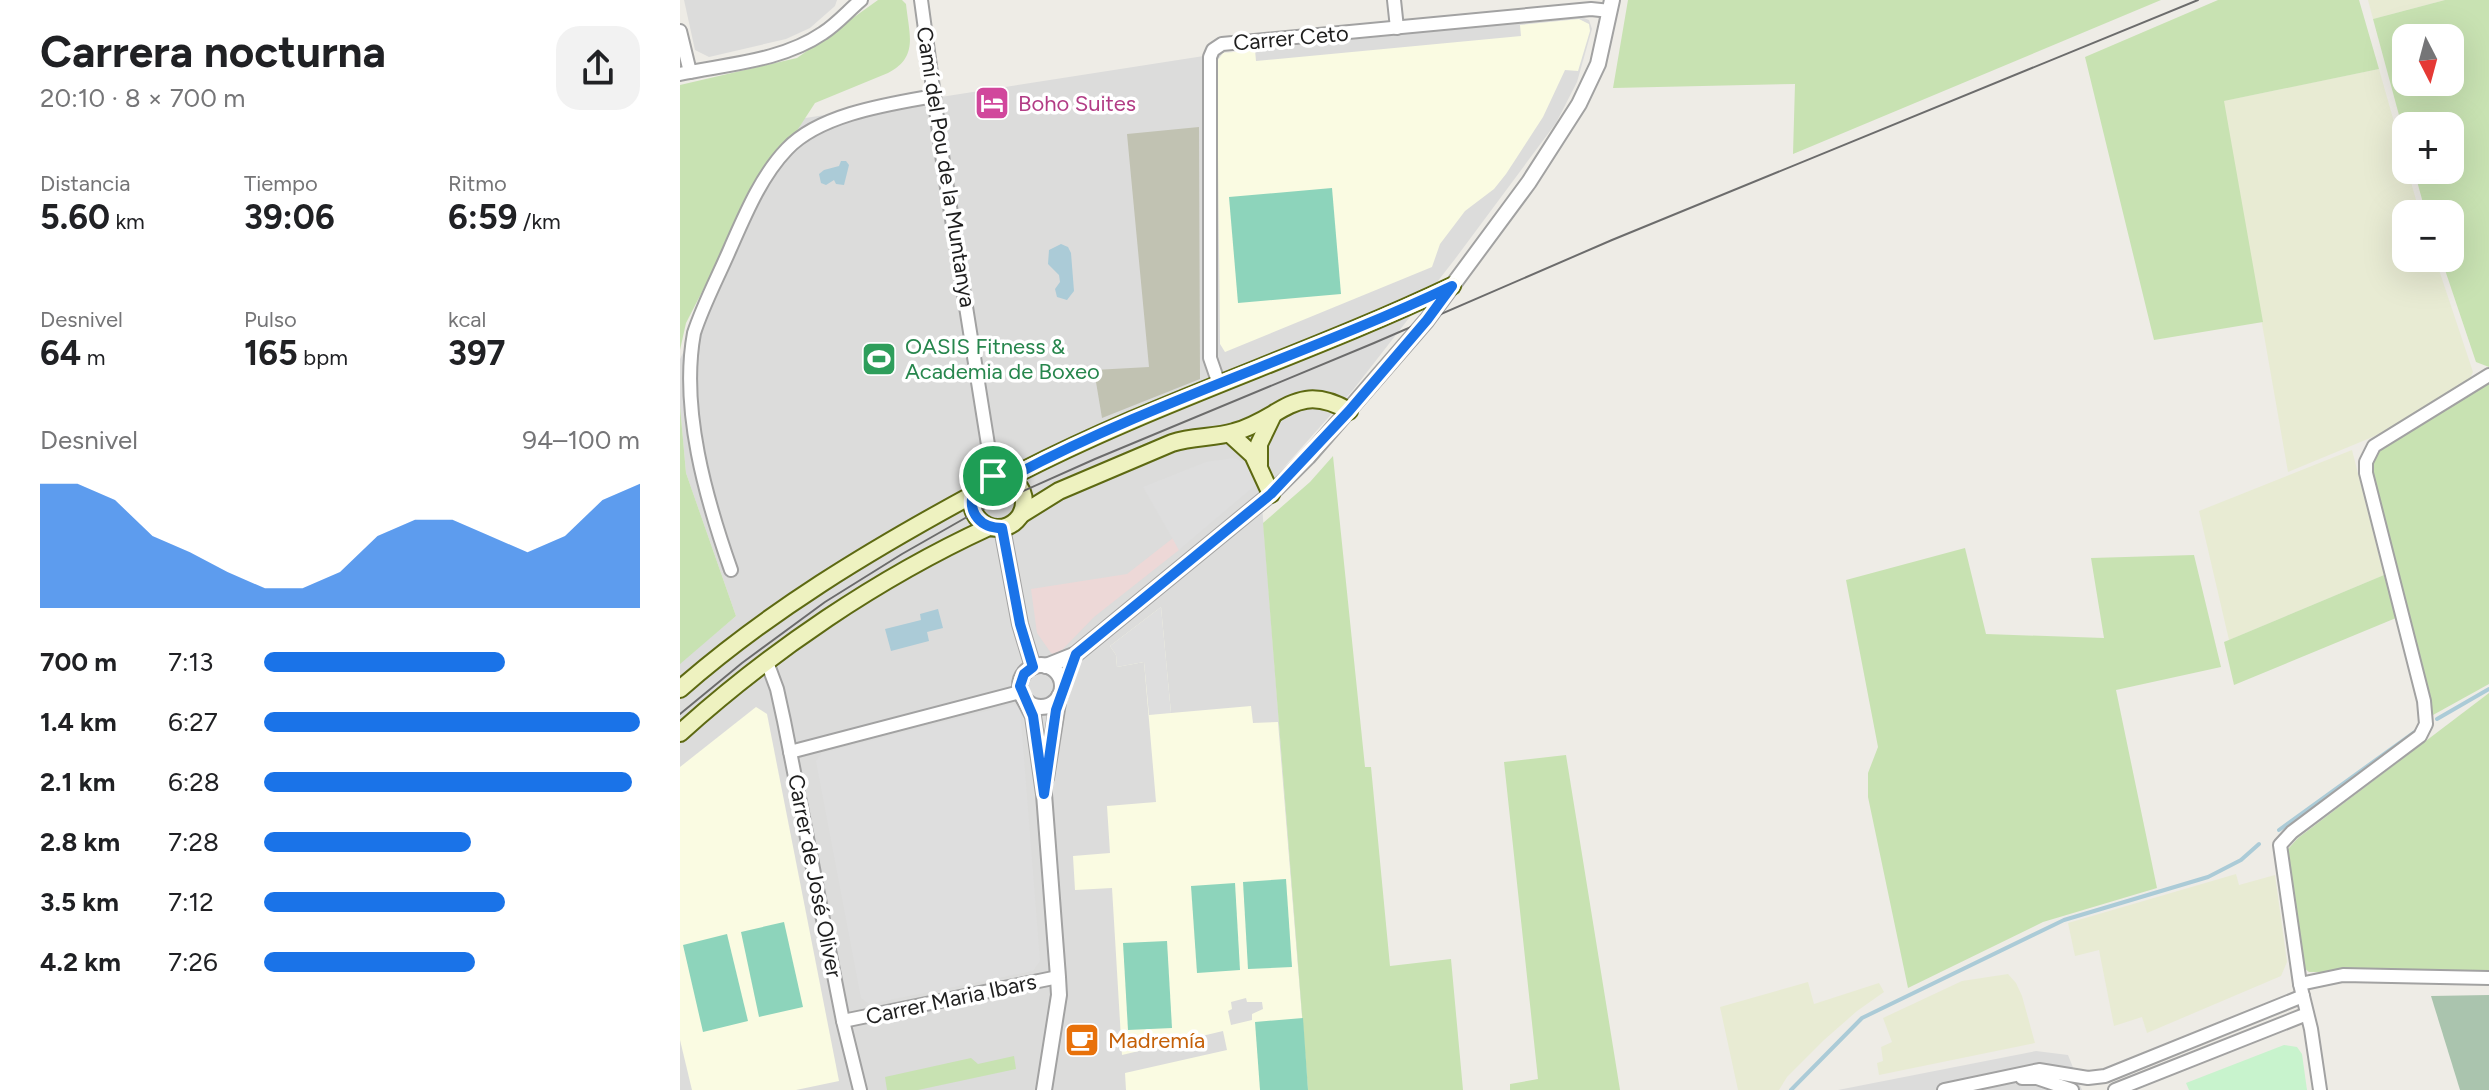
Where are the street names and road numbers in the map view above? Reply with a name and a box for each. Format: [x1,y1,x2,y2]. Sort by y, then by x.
street label: Carrer Ceto [1232,20,1350,56]
street label: Camí del Pou de la Muntanya [910,25,982,309]
street label: Carrer de José Oliver [782,772,848,981]
street label: Carrer Maria Ibars [863,968,1039,1030]

